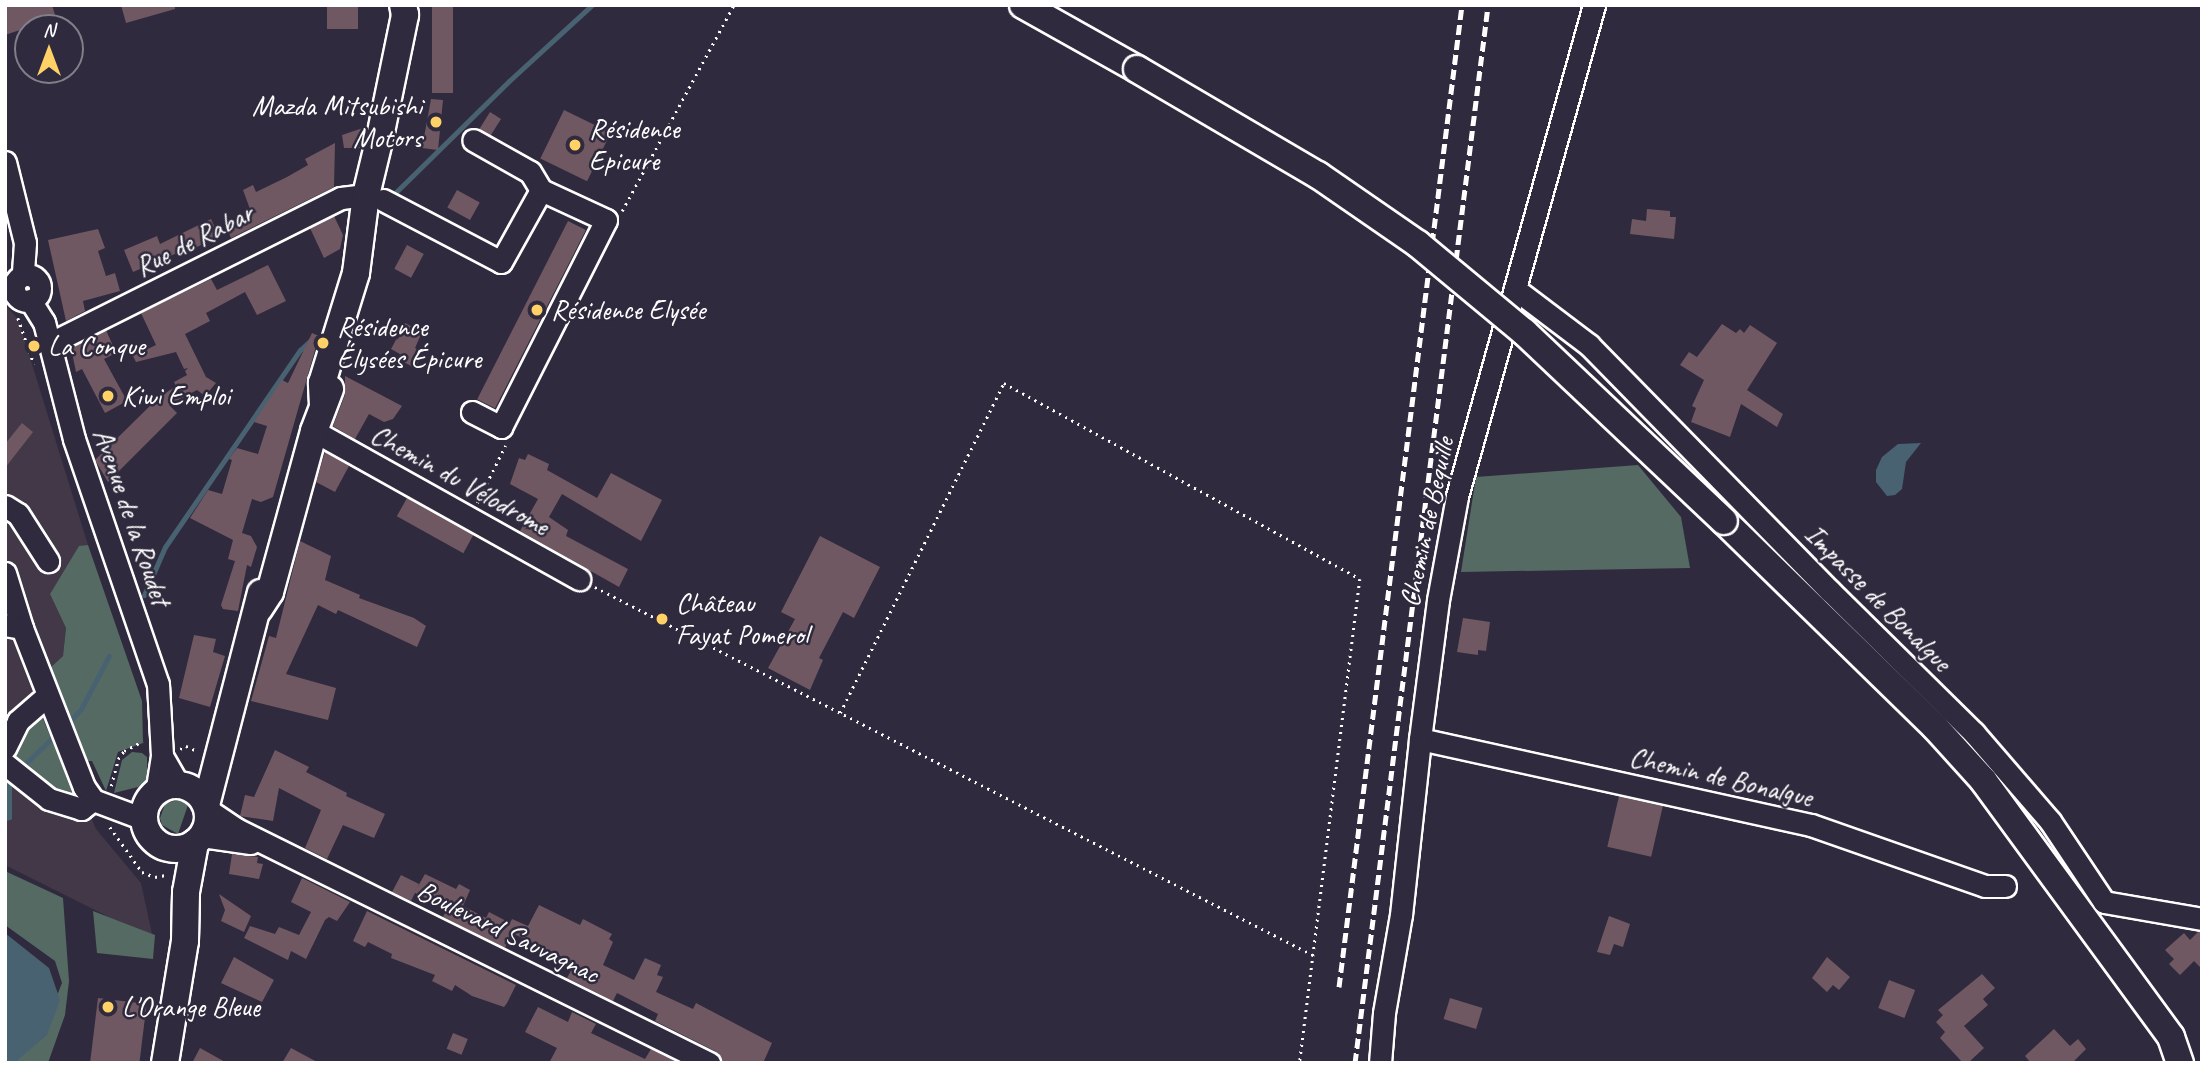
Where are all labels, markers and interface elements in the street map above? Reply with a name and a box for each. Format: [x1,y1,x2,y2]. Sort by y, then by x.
north arrow [14,14,84,84]
text: N [43,18,55,42]
place label: Mazda Mitsubishi Motors [252,89,422,155]
place label: Résidence Epicure [589,112,680,178]
marker: Mazda Mitsubishi Motors [428,114,444,130]
marker: Résidence Epicure [567,137,583,153]
street label: Rue de Rabar [129,196,259,284]
place label: Résidence Elysée [551,293,705,327]
marker: Résidence Elysée [529,302,545,318]
place label: Résidence Élysées Épicure [337,310,481,376]
place label: La Conque [48,329,145,363]
marker: Résidence Élysées Épicure [315,335,331,351]
marker: La Conque [26,338,42,354]
place label: Kiwi Emploi [122,379,229,413]
marker: Kiwi Emploi [100,388,116,404]
street label: Chemin du Vélodrome [365,417,555,543]
street label: Avenue de la Roudet [86,424,178,610]
street label: Chemin de Bequille [1393,434,1461,610]
street label: Impasse de Bonalgue [1798,518,1958,678]
place label: Château Fayat Pomerol [676,586,808,652]
marker: Château Fayat Pomerol [654,611,670,627]
street label: Chemin de Bonalgue [1626,740,1816,814]
street label: Boulevard Sauvagnac [411,873,605,991]
place label: L'Orange Bleue [122,990,260,1024]
marker: L'Orange Bleue [100,999,116,1015]

